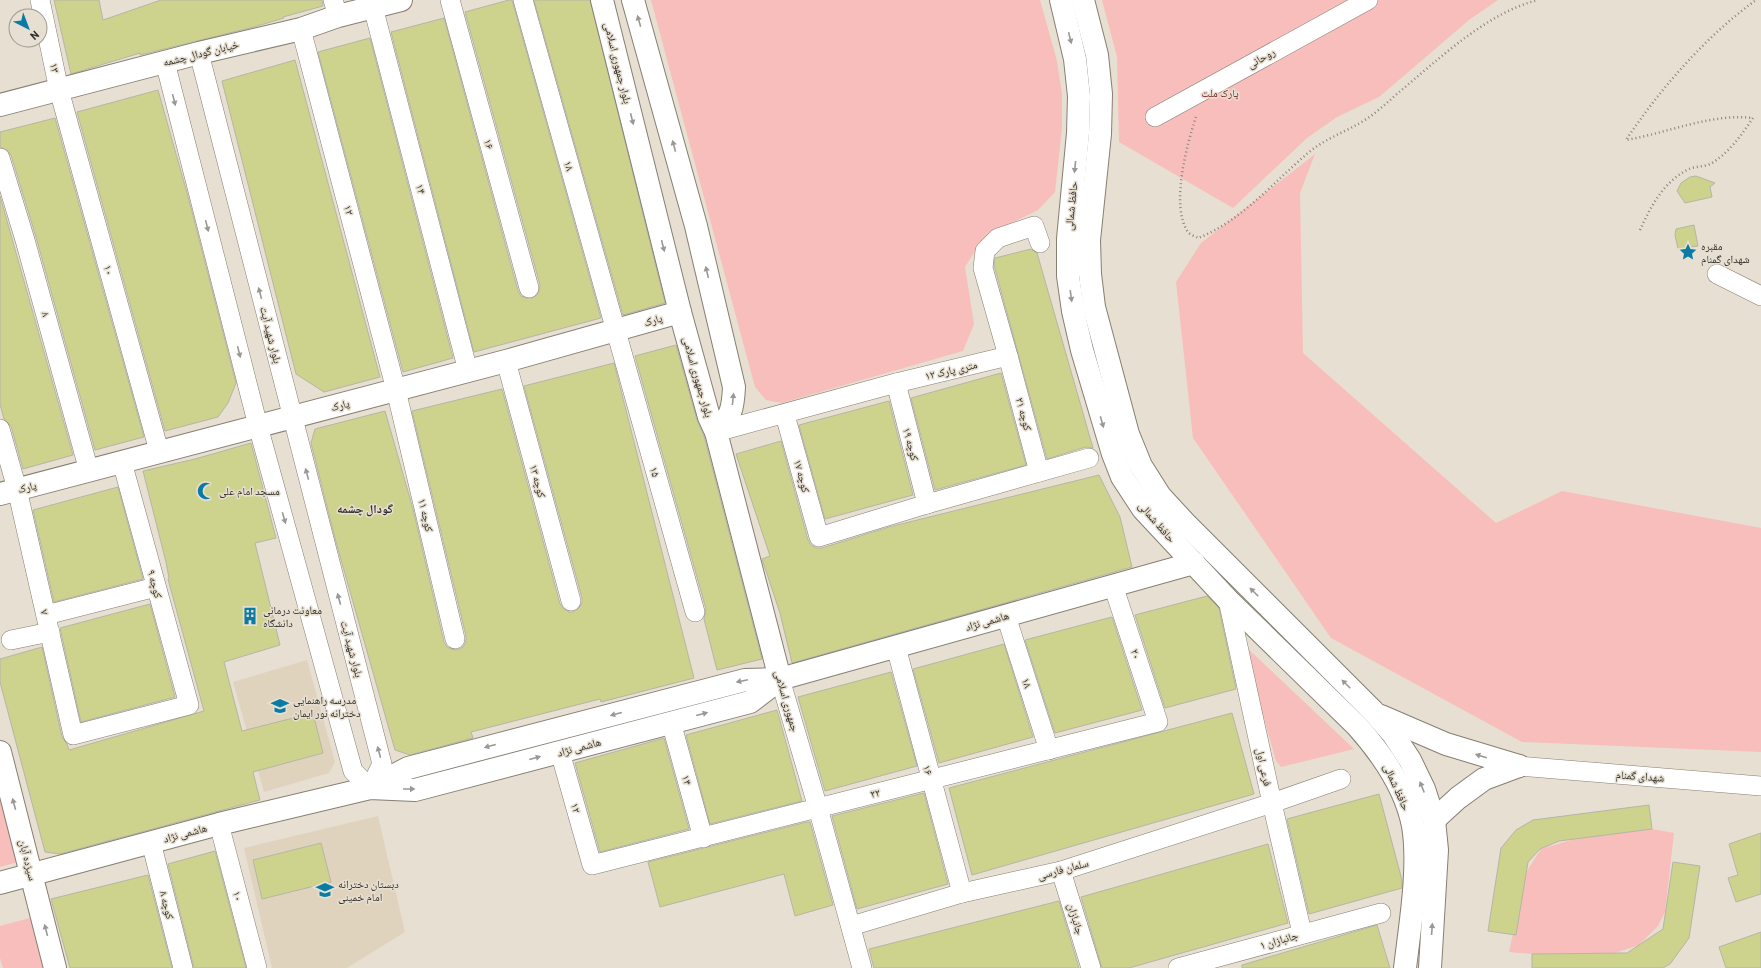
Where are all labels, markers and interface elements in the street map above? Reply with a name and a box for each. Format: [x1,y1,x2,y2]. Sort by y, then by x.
north arrow [8,8,48,48]
one-way arrow [636,15,642,27]
street label: بلوار جمهوری اسلامی [601,21,635,105]
text: N [28,29,42,43]
one-way arrow [1067,32,1073,44]
street label: خیابان گودال چشمه [162,37,240,69]
street label: روحانی [1245,45,1277,71]
street label: ۱۳ [48,62,63,74]
park label: پارک ملت [1201,86,1239,100]
one-way arrow [172,94,178,106]
one-way arrow [629,114,635,126]
street label: ۱۶ [482,137,497,150]
one-way arrow [671,140,677,152]
street label: ۱۸ [562,159,577,172]
one-way arrow [1072,161,1078,173]
street label: حافظ شمالی [1061,181,1081,231]
street label: ۱۴ [414,182,429,195]
street label: ۱۲ [342,203,357,216]
one-way arrow [204,220,210,232]
one-way arrow [661,239,667,252]
place label: مقبره شهدای گمنام [1701,239,1750,266]
place icon: مقبره شهدای گمنام [1678,242,1698,262]
street label: ۱۰ [102,263,117,276]
one-way arrow [704,266,710,278]
one-way arrow [257,287,263,300]
one-way arrow [1068,290,1074,302]
street label: بلوار شهید آیت [258,305,285,365]
street label: ۸ [40,310,53,318]
street label: پارک [642,311,664,330]
street label: بلوار جمهوری اسلامی [680,335,716,419]
one-way arrow [236,346,242,358]
street label: ۱۲ متری پارک [923,357,979,383]
one-way arrow [730,393,737,405]
street label: پارک [329,396,351,414]
street label: کوچه ۲۱ [1013,396,1035,432]
one-way arrow [1099,416,1105,428]
street label: کوچه ۱۹ [900,426,922,462]
street label: کوچه ۱۷ [791,458,813,494]
street label: کوچه ۱۳ [527,463,549,499]
street label: ۱۵ [648,465,663,478]
one-way arrow [303,467,309,480]
street label: پارک [16,478,38,496]
mosque icon: مسجد امام علی [196,481,216,501]
place label: مسجد امام علی [219,484,280,498]
street label: کوچه ۱۱ [416,497,437,533]
street label: حافظ شمالی [1135,499,1179,545]
district label: گودال چشمه [337,501,394,517]
one-way arrow [281,512,287,524]
street label: کوچه ۹ [145,568,166,600]
one-way arrow [1249,587,1259,597]
one-way arrow [336,593,342,606]
place label: معاونت درمانی دانشگاه [263,603,322,629]
building icon: معاونت درمانی دانشگاه [240,606,260,626]
street label: ۷ [39,608,52,616]
street label: هاشمی نژاد [964,608,1011,634]
street label: بلوار شهید آیت [338,619,366,679]
street label: ۲۰ [1129,647,1144,661]
street label: جمهوری اسلامی [772,669,802,733]
street label: ۱۸ [1020,676,1035,690]
one-way arrow [735,679,748,685]
one-way arrow [1341,679,1351,689]
place label: مدرسه راهنمایی دخترانه نور ایمان [293,693,361,720]
school or university icon: مدرسه راهنمایی دخترانه نور ایمان [270,696,290,716]
one-way arrow [609,711,622,717]
one-way arrow [695,711,708,717]
street label: هاشمی نژاد [556,734,603,760]
one-way arrow [484,744,496,750]
one-way arrow [376,746,382,758]
street label: فرعی اول [1253,747,1275,788]
one-way arrow [1475,753,1487,759]
one-way arrow [530,755,542,761]
street label: حافظ شمالی [1381,762,1413,812]
street label: ۱۶ [921,763,936,776]
street label: شهدای گمنام [1615,767,1665,785]
street label: ۱۴ [680,773,695,786]
one-way arrow [1419,781,1425,793]
street label: ۲۲ [869,785,881,800]
one-way arrow [403,786,416,792]
one-way arrow [10,798,16,810]
street label: ۱۲ [569,801,584,814]
street label: هاشمی نژاد [162,820,209,846]
street label: سیزده آبان [16,838,40,882]
street label: سلمان فارسی [1036,855,1090,883]
place label: دبستان دخترانه امام خمینی [338,877,399,904]
school or university icon: دبستان دخترانه امام خمینی [315,880,335,900]
street label: کوچه ۸ [157,889,177,921]
street label: ۱۰ [231,889,246,902]
street label: جانبازان [1065,902,1087,936]
one-way arrow [1429,923,1436,935]
one-way arrow [42,924,48,936]
street label: جانبازان ۱ [1258,928,1300,952]

